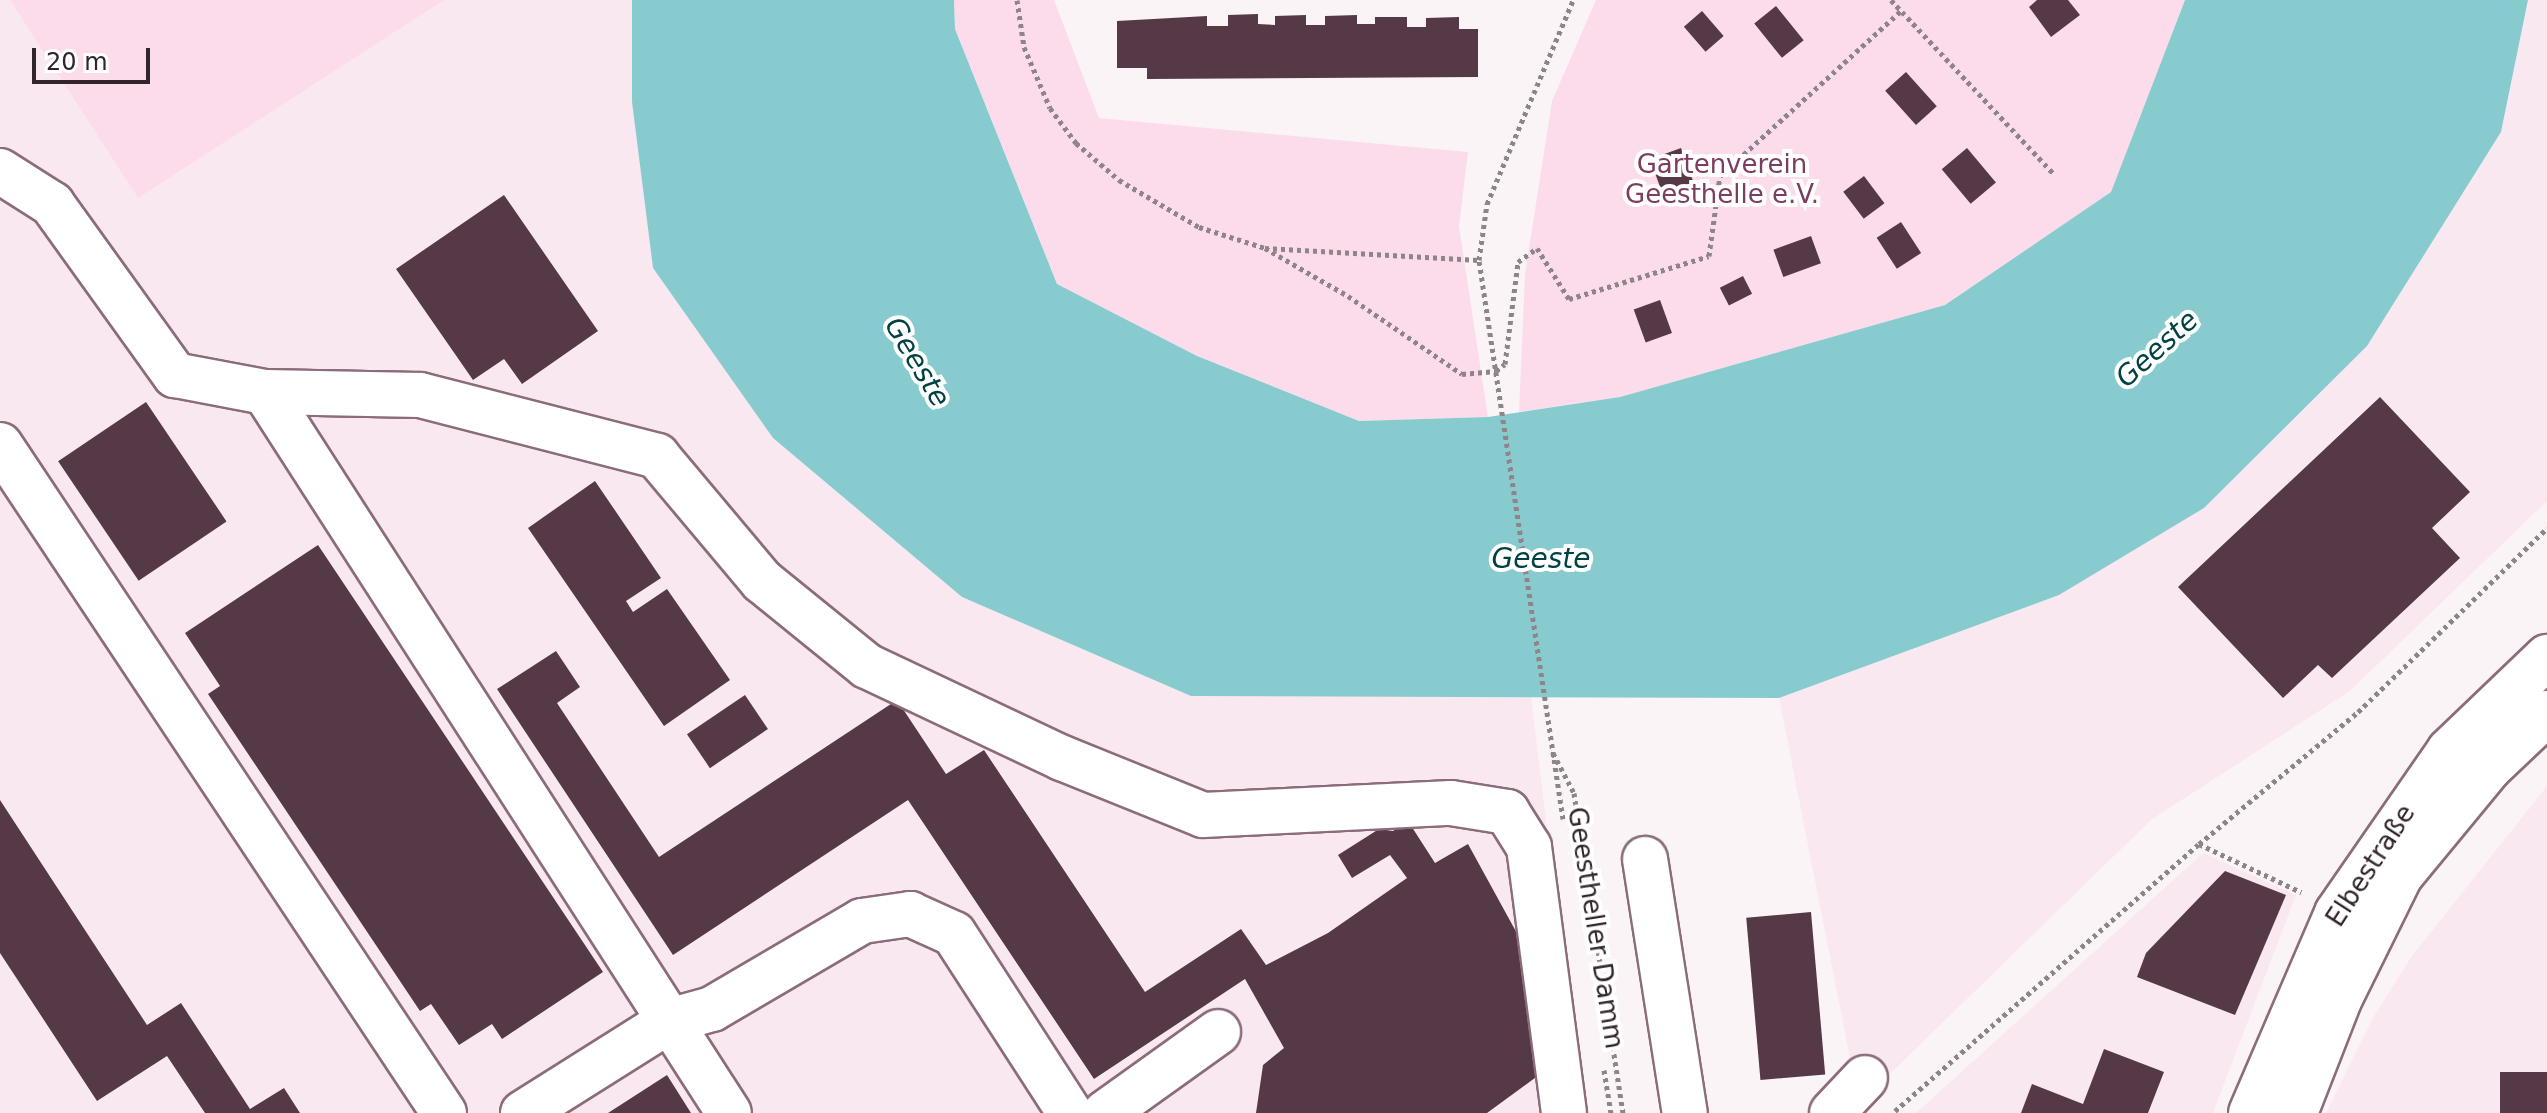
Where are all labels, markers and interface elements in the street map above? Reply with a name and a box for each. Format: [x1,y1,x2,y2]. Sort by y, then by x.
scale bar [36,32,154,82]
text: 20 m [46,48,108,76]
park label: Gartenverein Geesthelle e.V. [1625,149,1819,210]
water label: Geeste [2109,303,2205,395]
water label: Geeste [877,311,957,413]
water label: Geeste [1492,542,1590,576]
street label: Elbestraße [2320,799,2422,933]
street label: Geestheller Damm [1560,805,1630,1051]

